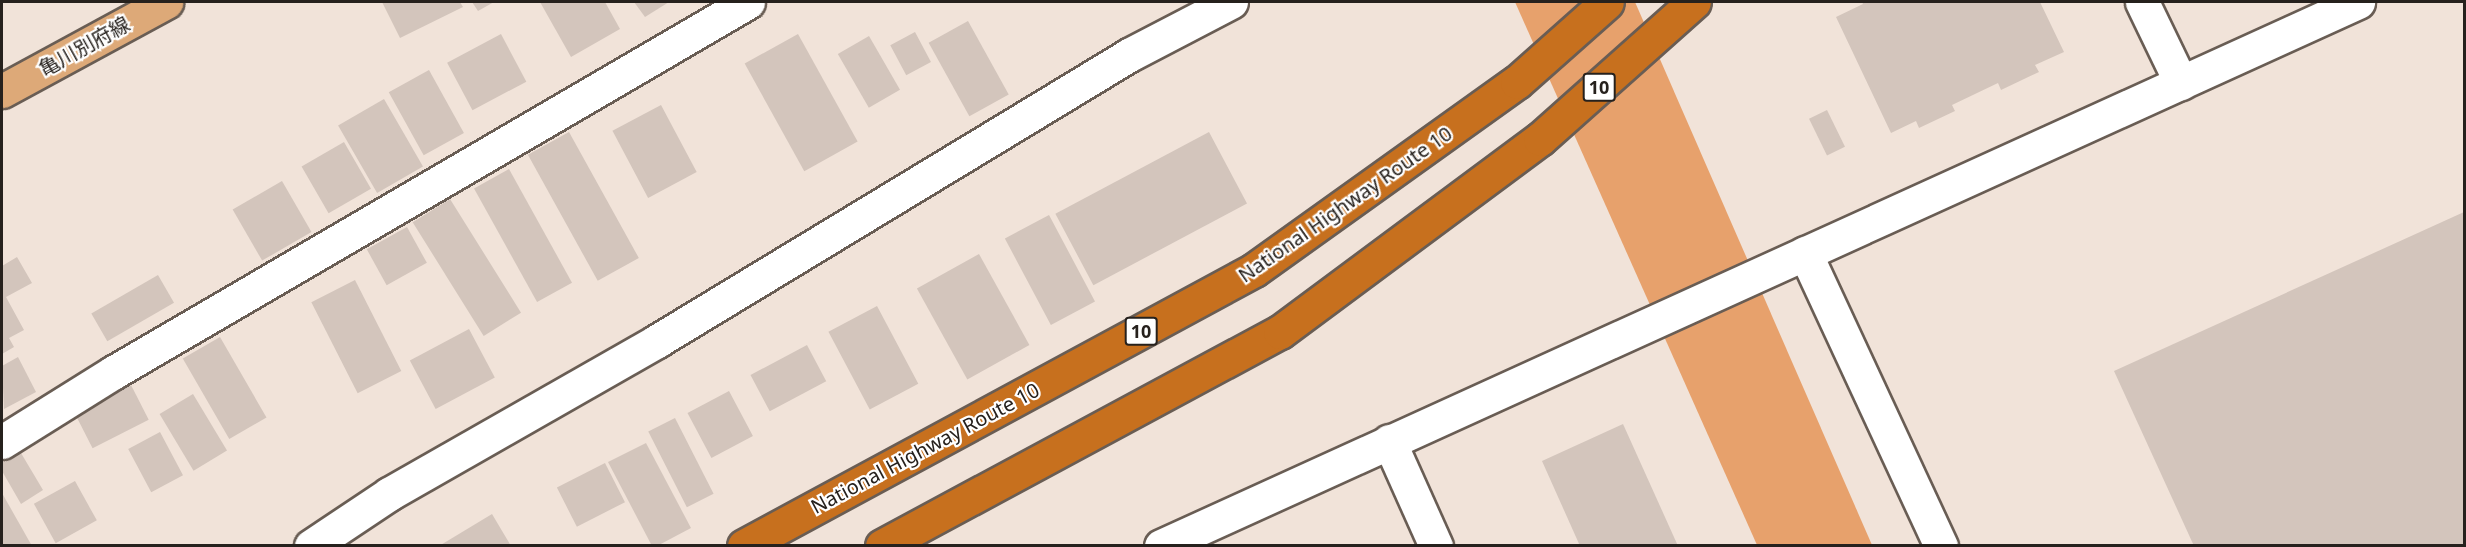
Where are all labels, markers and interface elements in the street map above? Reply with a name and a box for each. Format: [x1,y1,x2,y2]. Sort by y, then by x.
street label: 亀川別府線 [34,11,134,81]
road number: 10 [1582,72,1616,102]
street label: National Highway Route 10 [1234,121,1456,287]
road number: 10 [1124,316,1158,346]
street label: National Highway Route 10 [807,377,1043,519]

